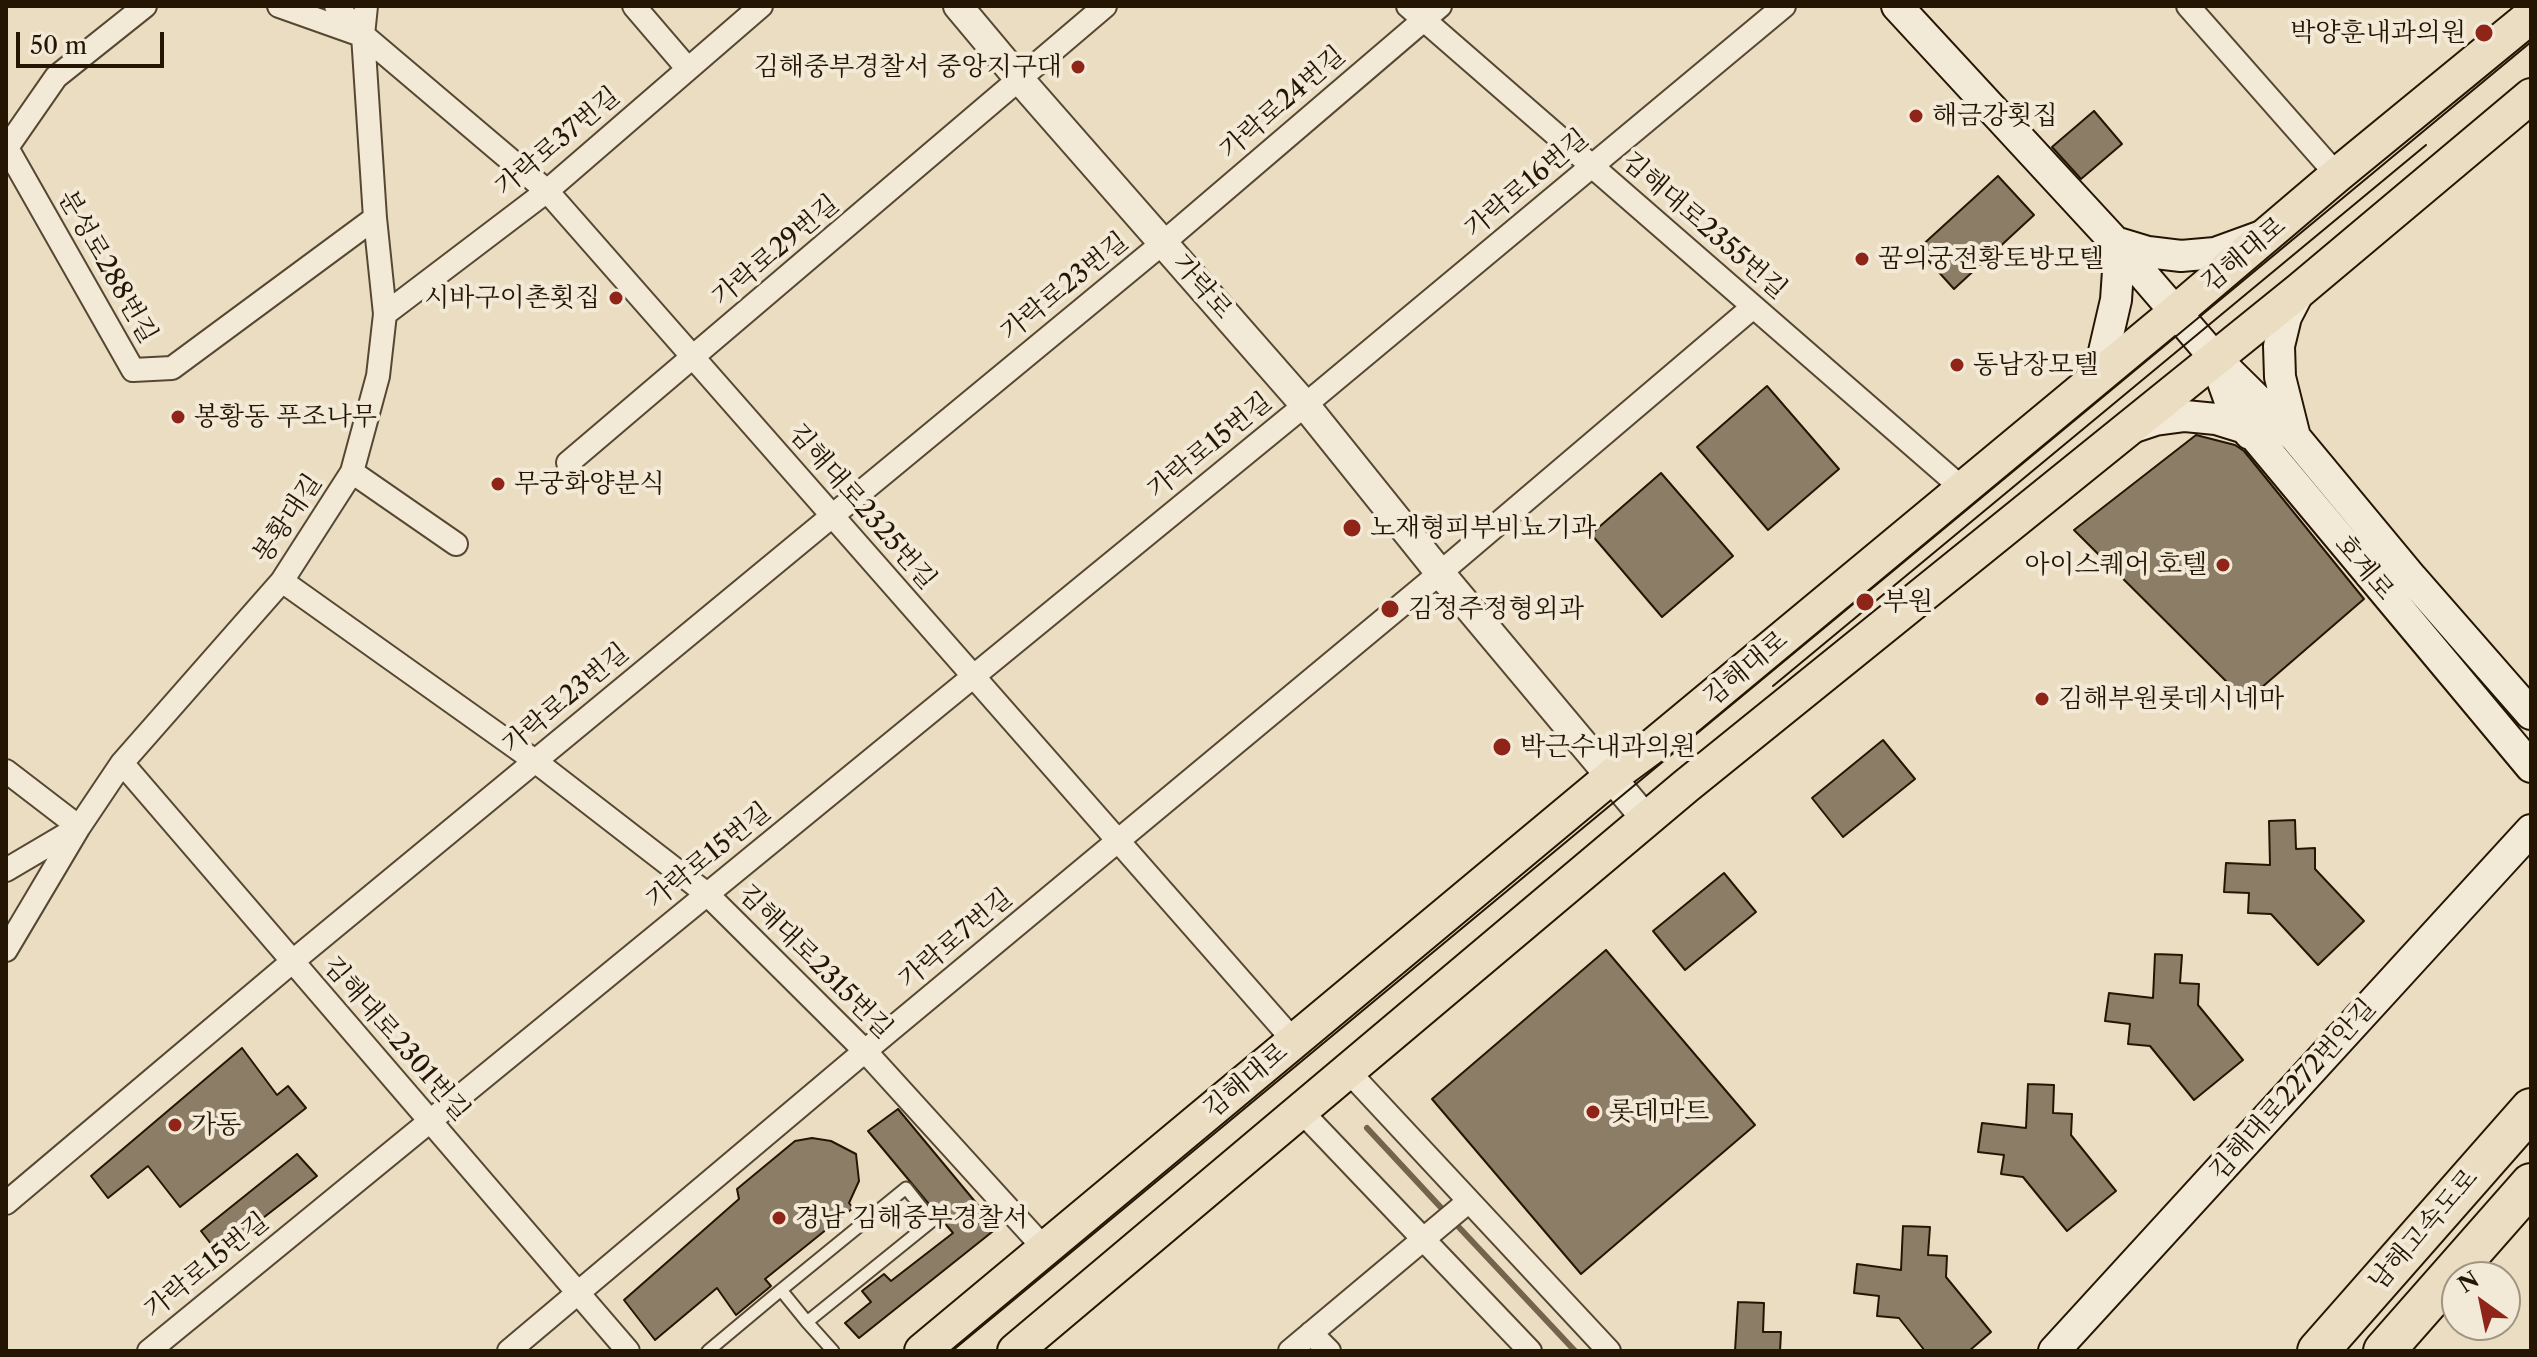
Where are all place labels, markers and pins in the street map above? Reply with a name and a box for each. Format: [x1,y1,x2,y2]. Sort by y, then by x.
place label: 박양훈내과의원 [2290,17,2466,49]
marker: 박양훈내과의원 [2473,22,2495,44]
place label: 김해중부경찰서 중앙지구대 [754,51,1062,83]
marker: 김해중부경찰서 중앙지구대 [1069,58,1087,76]
place label: 해금강횟집 [1932,100,2058,132]
marker: 해금강횟집 [1907,107,1925,125]
place label: 꿈의궁전황토방모텔 [1878,243,2104,275]
marker: 꿈의궁전황토방모텔 [1853,250,1871,268]
place label: 시바구이촌횟집 [424,282,600,314]
marker: 시바구이촌횟집 [607,289,625,307]
place label: 동남장모텔 [1973,349,2099,381]
marker: 동남장모텔 [1948,356,1966,374]
place label: 봉황동 푸조나무 [194,401,377,433]
marker: 봉황동 푸조나무 [169,408,187,426]
place label: 무궁화양분식 [514,468,665,500]
marker: 무궁화양분식 [489,475,507,493]
place label: 노재형피부비뇨기과 [1370,512,1596,544]
marker: 노재형피부비뇨기과 [1341,517,1363,539]
place label: 아이스퀘어 호텔 [2024,549,2207,581]
marker: 아이스퀘어 호텔 [2214,556,2232,574]
place label: 부원 [1883,586,1933,618]
marker: 부원 [1854,591,1876,613]
place label: 김정주정형외과 [1408,593,1584,625]
marker: 김정주정형외과 [1379,598,1401,620]
place label: 김해부원롯데시네마 [2058,683,2284,715]
marker: 김해부원롯데시네마 [2033,690,2051,708]
place label: 박근수내과의원 [1520,731,1696,763]
marker: 박근수내과의원 [1491,736,1513,758]
place label: 롯데마트 [1609,1096,1709,1128]
marker: 롯데마트 [1584,1103,1602,1121]
place label: 가동 [191,1109,241,1141]
marker: 가동 [166,1116,184,1134]
place label: 경남 김해중부경찰서 [795,1202,1028,1234]
marker: 경남 김해중부경찰서 [770,1209,788,1227]

